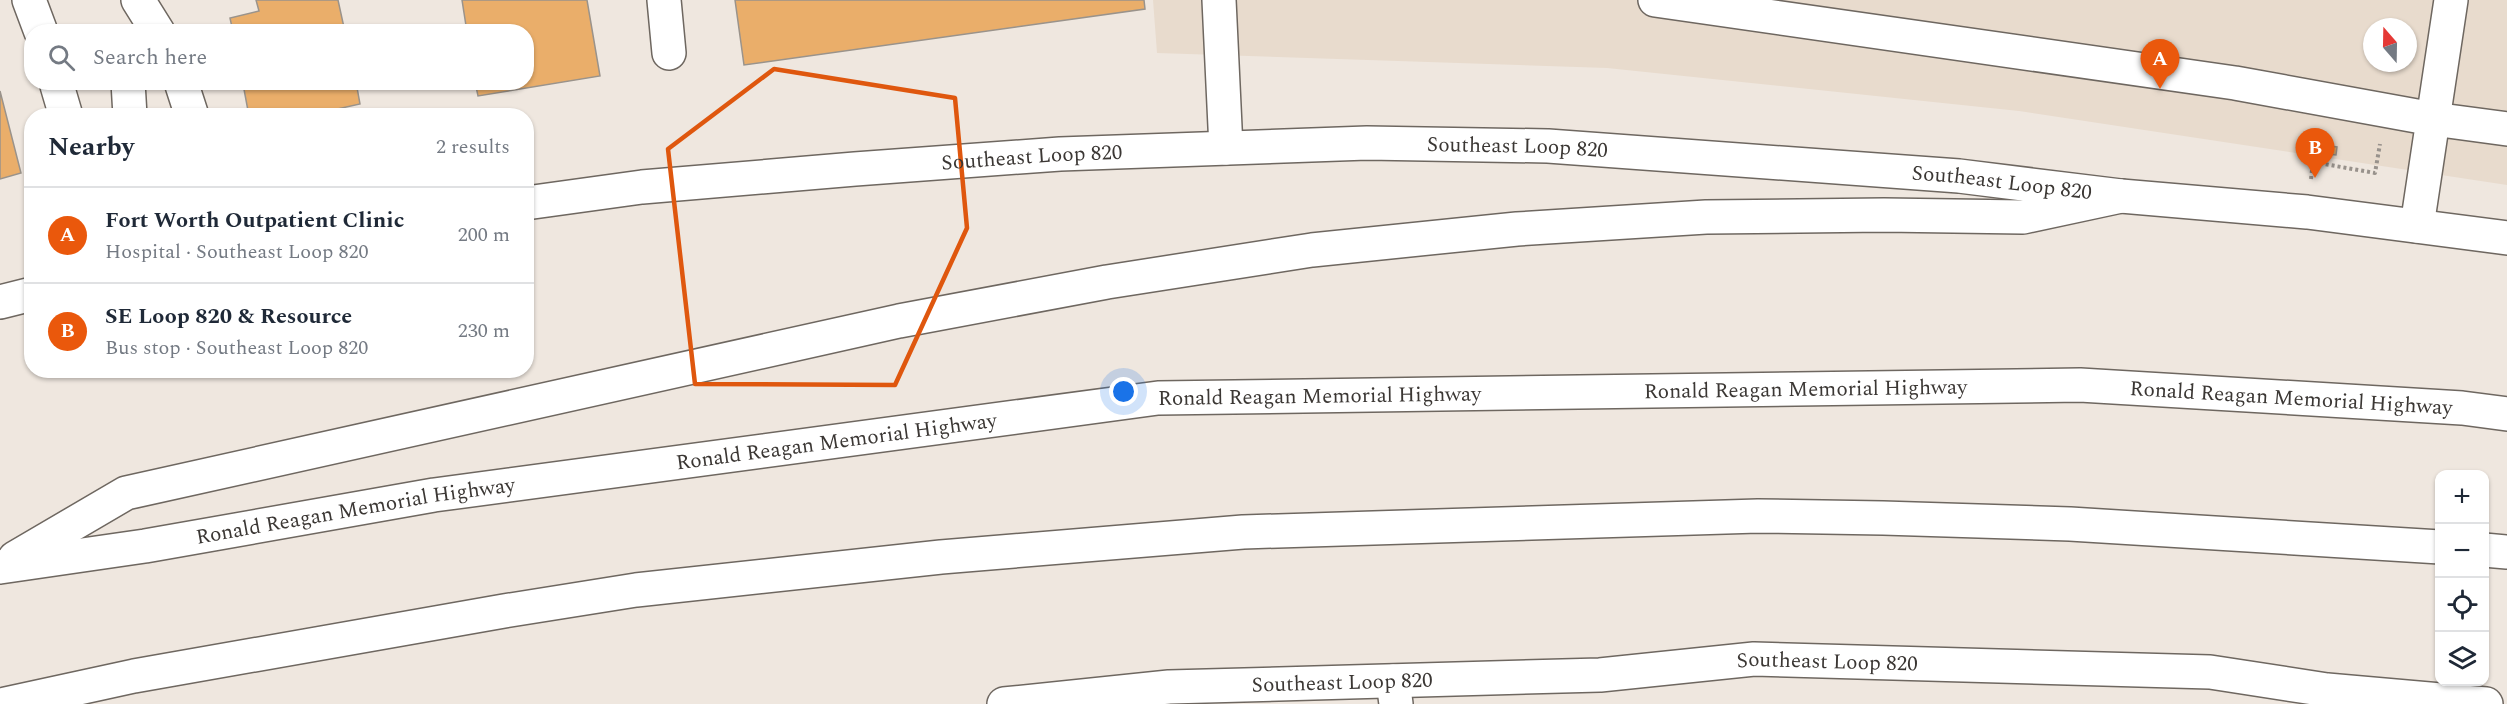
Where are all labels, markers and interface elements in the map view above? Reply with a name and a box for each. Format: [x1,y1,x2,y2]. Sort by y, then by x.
north arrow [2363,18,2417,72]
search box [24,24,534,90]
pin: A [2140,40,2180,89]
icon: search [45,41,78,74]
text: Search here [93,41,207,74]
text: Nearby [48,127,134,167]
pin: B [2296,128,2334,178]
street label: Southeast Loop 820 [1426,129,1609,167]
text: 2 results [436,132,510,162]
street label: Southeast Loop 820 [940,137,1123,180]
street label: Southeast Loop 820 [1911,158,2094,209]
text: Fort Worth Outpatient Clinic [105,204,404,237]
text: A [60,220,75,250]
text: 200 m [458,220,510,250]
text: Hospital · Southeast Loop 820 [105,237,368,267]
text: SE Loop 820 & Resource [105,300,352,333]
text: B [60,316,75,346]
text: 230 m [458,316,510,346]
text: Bus stop · Southeast Loop 820 [105,333,368,363]
street label: Ronald Reagan Memorial Highway [1644,372,1968,408]
street label: Ronald Reagan Memorial Highway [2129,373,2454,424]
your location [1109,377,1138,406]
street label: Ronald Reagan Memorial Highway [1158,378,1482,415]
street label: Ronald Reagan Memorial Highway [674,405,1000,479]
street label: Ronald Reagan Memorial Highway [193,469,518,554]
map controls [2435,470,2489,686]
button: + [2435,470,2489,524]
button: − [2435,524,2489,578]
button: locate [2435,578,2489,632]
button: layers [2435,632,2489,686]
street label: Southeast Loop 820 [1735,644,1918,681]
street label: Southeast Loop 820 [1251,665,1433,702]

